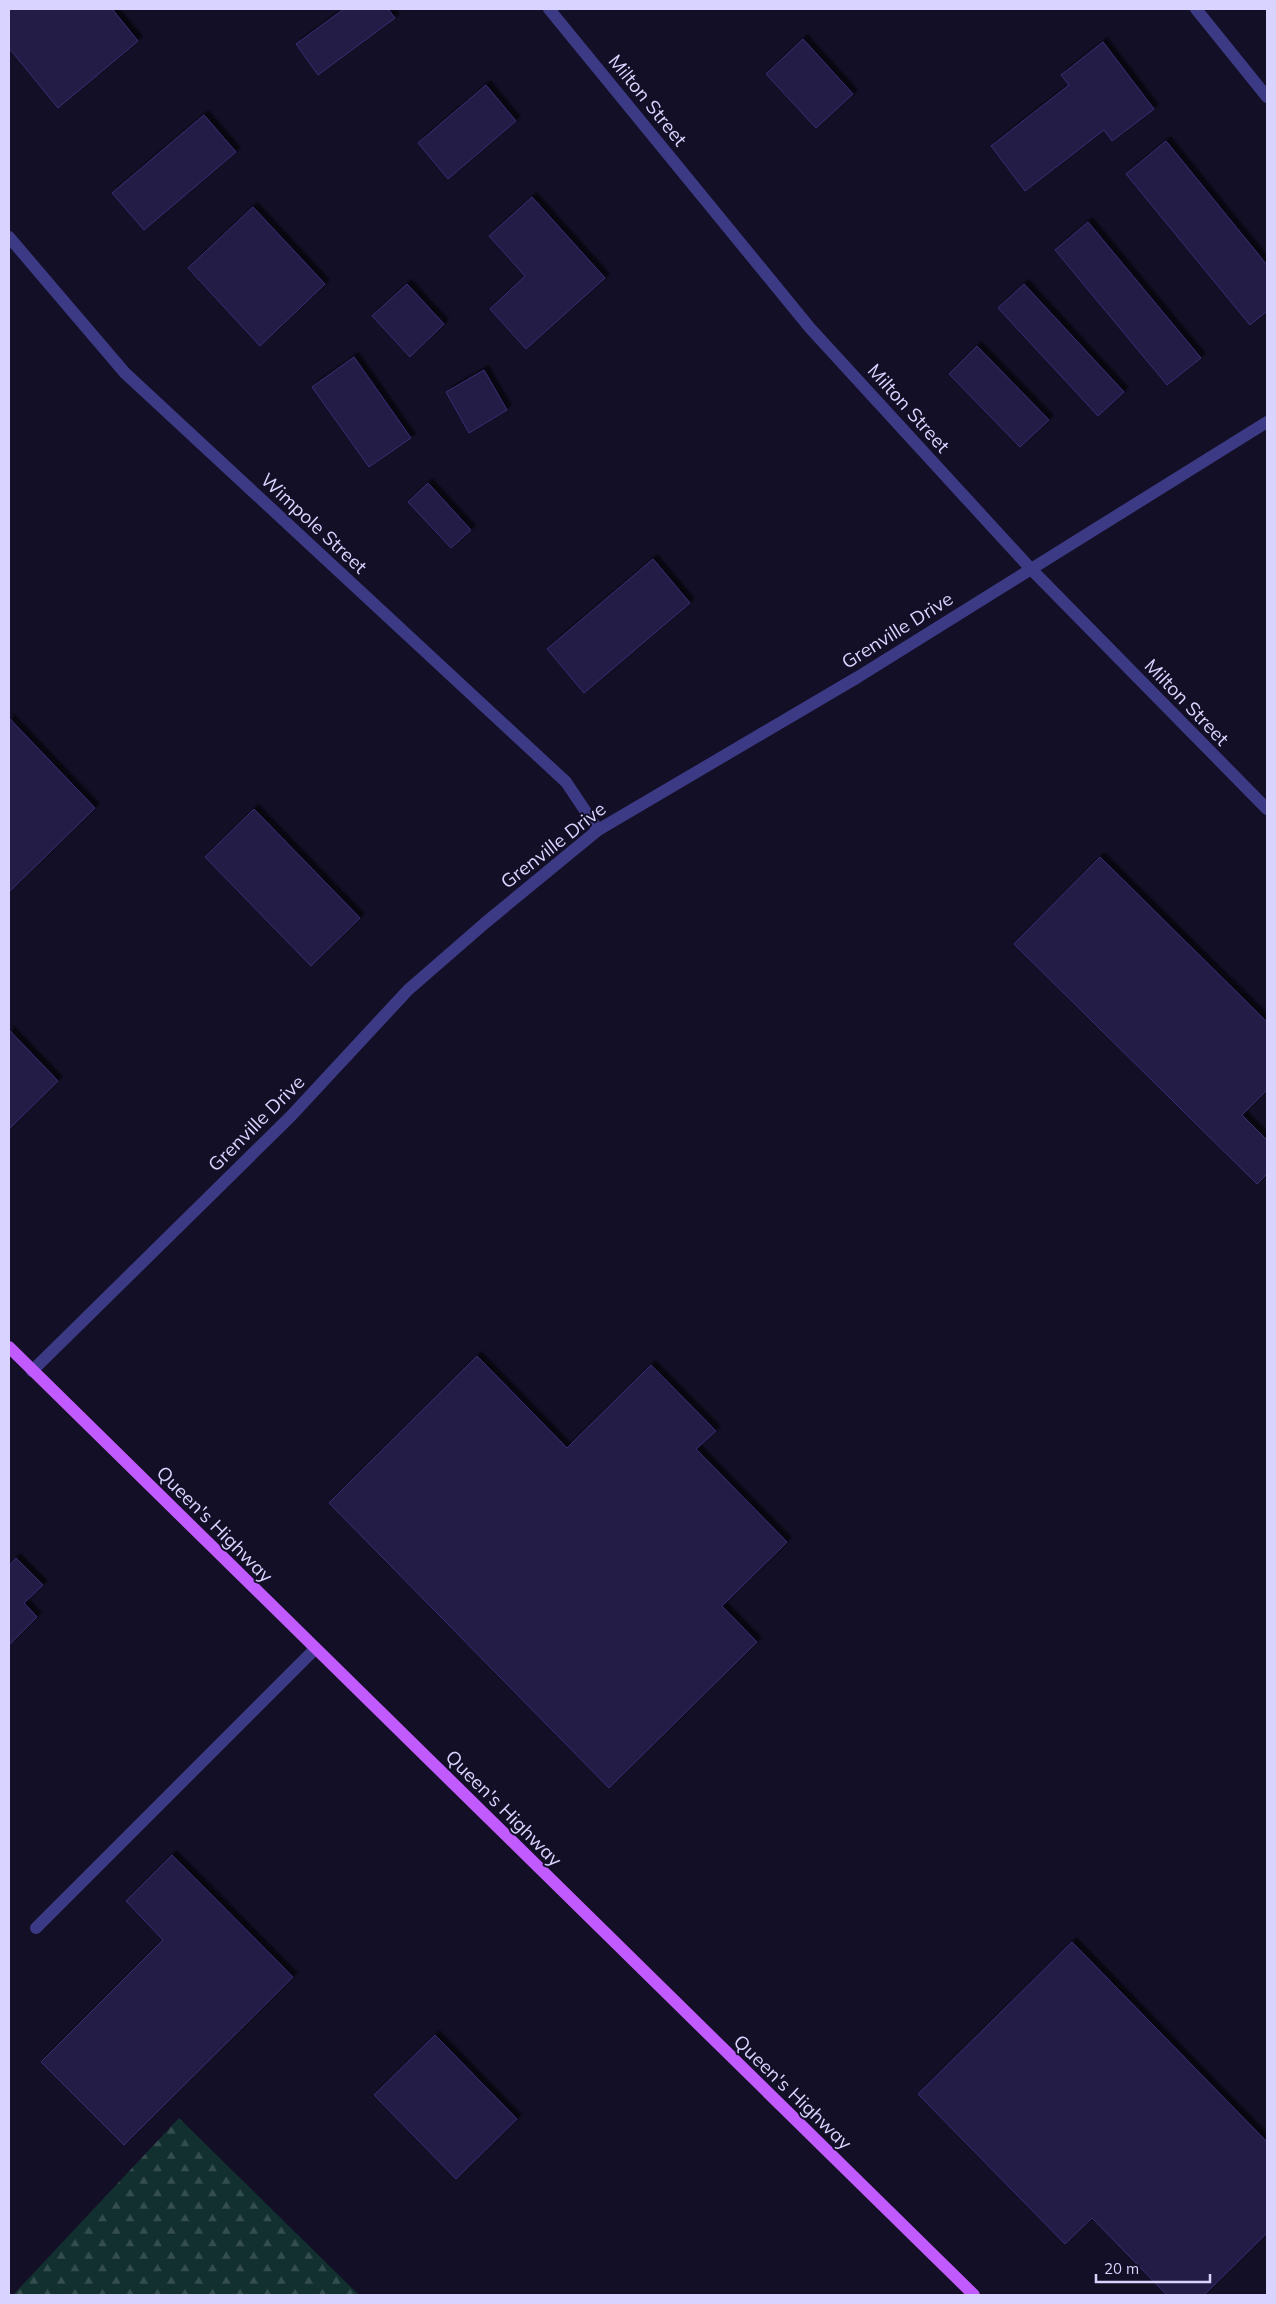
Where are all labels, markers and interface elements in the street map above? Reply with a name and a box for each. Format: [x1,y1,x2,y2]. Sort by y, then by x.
street label: Milton Street [604,49,693,151]
street label: Milton Street [863,359,955,458]
street label: Wimpole Street [256,468,373,579]
street label: Grenville Drive [837,586,957,674]
street label: Milton Street [1140,654,1235,751]
street label: Grenville Drive [496,796,610,894]
street label: Grenville Drive [203,1070,309,1176]
street label: Queen's Highway [152,1461,278,1587]
street label: Queen's Highway [441,1745,567,1871]
street label: Queen's Highway [729,2029,857,2155]
scale bar [1096,2252,1210,2284]
text: 20 m [1104,2259,1139,2278]

